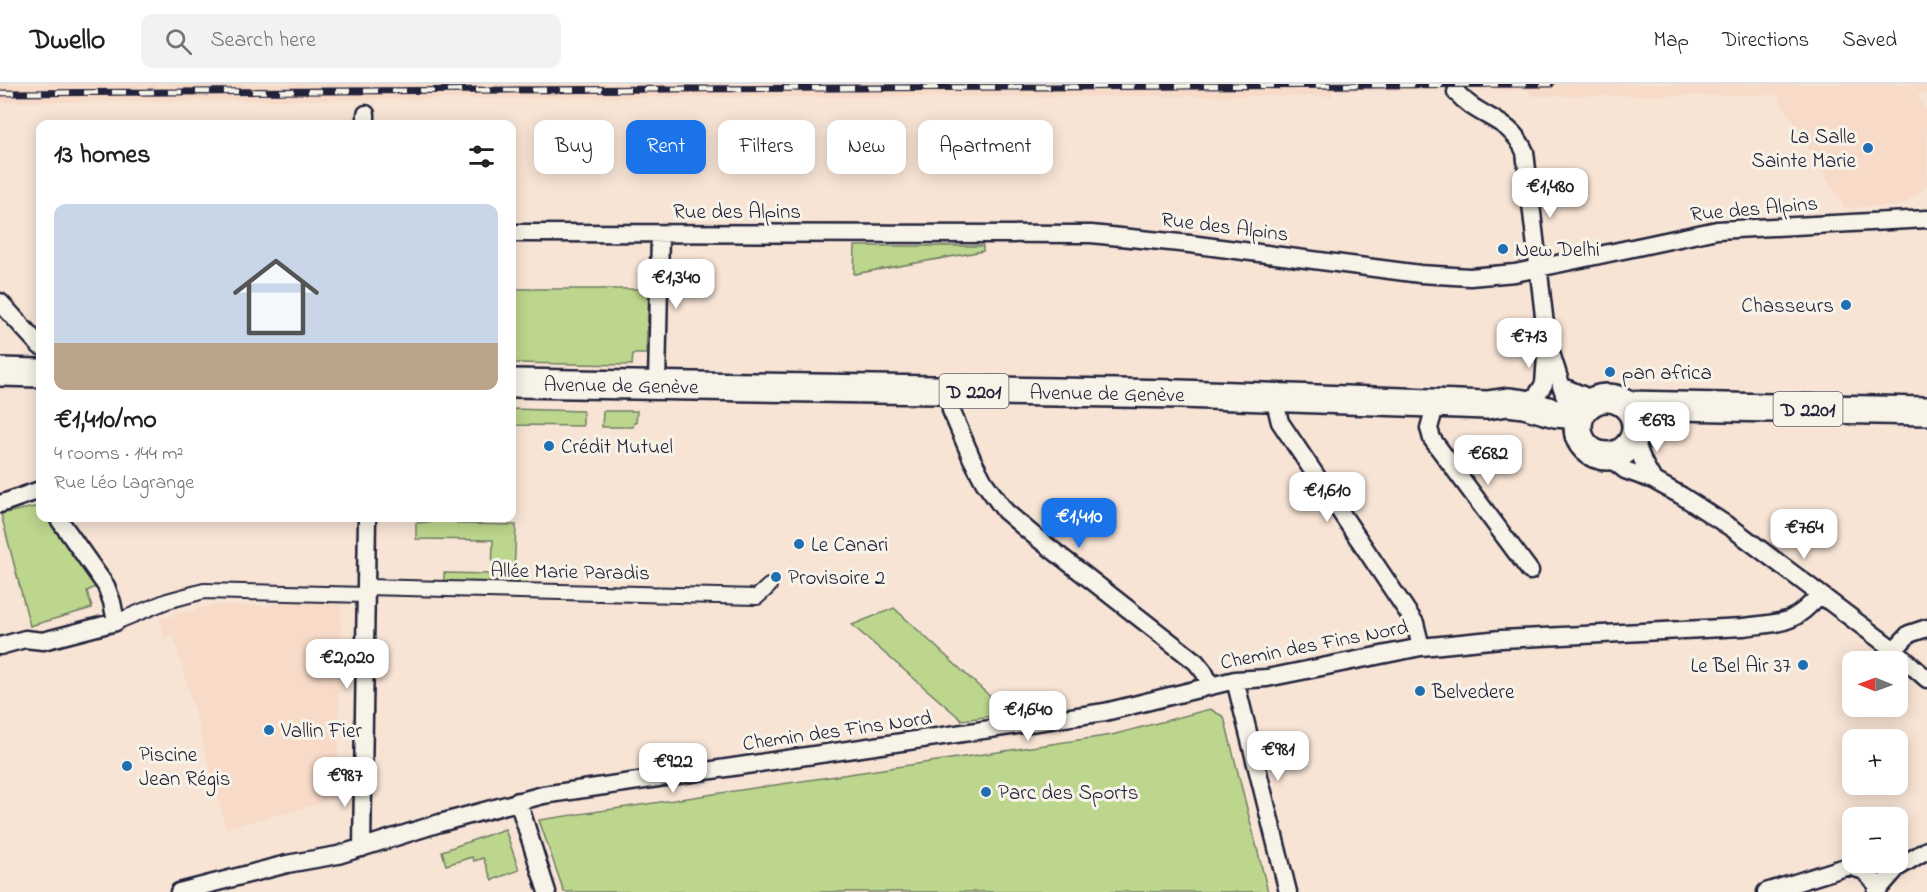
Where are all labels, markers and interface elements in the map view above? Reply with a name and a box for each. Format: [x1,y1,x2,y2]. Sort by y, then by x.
search box [141,14,561,68]
text: Dwello [30,21,105,62]
icon: search [162,25,195,58]
text: Search here [210,25,316,57]
text: Map [1653,26,1689,56]
text: Directions [1722,26,1809,56]
text: Saved [1842,26,1897,56]
chip: Buy [534,120,614,174]
chip: Rent [626,120,706,174]
chip: Filters [718,120,815,174]
chip: New [827,120,906,174]
chip: Apartment [918,120,1053,174]
place label: La Salle Sainte Marie [1752,123,1857,177]
text: 13 homes [54,137,150,175]
icon: filters [465,140,498,173]
marker: La Salle Sainte Marie [1861,141,1875,155]
pin: €1,480 [1501,168,1599,219]
text: €1,480 [1526,173,1574,202]
street label: Rue des Alpins [1689,189,1819,231]
street label: Rue des Alpins [673,198,801,228]
street label: Rue des Alpins [1159,205,1290,251]
place label: New Delhi [1515,236,1600,266]
marker: New Delhi [1496,242,1510,256]
icon: home [222,243,330,351]
pin: €1,340 [627,259,725,310]
text: €1,340 [652,264,700,293]
place label: Chasseurs [1741,292,1834,322]
marker: Chasseurs [1839,298,1853,312]
pin: €713 [1493,318,1565,369]
text: €713 [1511,323,1547,352]
place label: pan africa [1622,359,1712,389]
marker: pan africa [1603,365,1617,379]
street label: Avenue de Genève [543,371,699,403]
road number: D 2201 [940,374,1008,408]
street label: Avenue de Genève [1029,379,1185,411]
road number: D 2201 [1774,392,1842,426]
text: €1,410/mo [54,402,157,440]
pin: €693 [1621,402,1693,453]
text: €693 [1638,407,1676,436]
place label: Crédit Mutuel [561,433,673,463]
pin: €682 [1452,435,1524,486]
marker: Crédit Mutuel [542,439,556,453]
text: 4 rooms · 144 m² [54,440,184,469]
text: €682 [1468,440,1508,469]
text: Rue Léo Lagrange [54,469,194,498]
pin: €1,610 [1278,472,1376,523]
text: €1,610 [1303,477,1351,506]
pin: €1,410 [1030,498,1128,549]
text: €1,410 [1056,503,1102,532]
pin: €764 [1768,509,1840,560]
text: €764 [1784,514,1824,543]
place label: Le Canari [811,531,888,561]
marker: Le Canari [792,537,806,551]
street label: Allée Marie Paradis [490,557,650,589]
place label: Provisoire 2 [788,564,885,594]
marker: Provisoire 2 [769,570,783,584]
street label: Chemin des Fins Nord [1218,613,1411,679]
pin: €2,020 [298,639,396,690]
text: €2,020 [320,644,374,673]
north arrow [1842,651,1908,717]
map controls [1842,651,1908,873]
place label: Le Bel Air 37 [1690,652,1791,682]
marker: Le Bel Air 37 [1796,658,1810,672]
place label: Belvedere [1431,678,1515,708]
marker: Belvedere [1413,684,1427,698]
pin: €1,640 [979,691,1077,742]
text: €1,640 [1003,696,1053,725]
street label: Chemin des Fins Nord [741,704,934,760]
place label: Vallin Fier [280,717,362,747]
marker: Vallin Fier [262,723,276,737]
button: + [1842,729,1908,795]
pin: €981 [1242,731,1314,782]
text: €981 [1261,736,1295,765]
place label: Piscine Jean Régis [139,741,231,797]
pin: €922 [637,743,709,794]
text: €922 [653,748,693,777]
pin: €987 [309,757,381,808]
marker: Piscine Jean Régis [120,759,134,773]
text: €987 [327,762,363,791]
place label: Parc des Sports [998,779,1139,809]
marker: Parc des Sports [979,785,993,799]
button: − [1842,807,1908,873]

